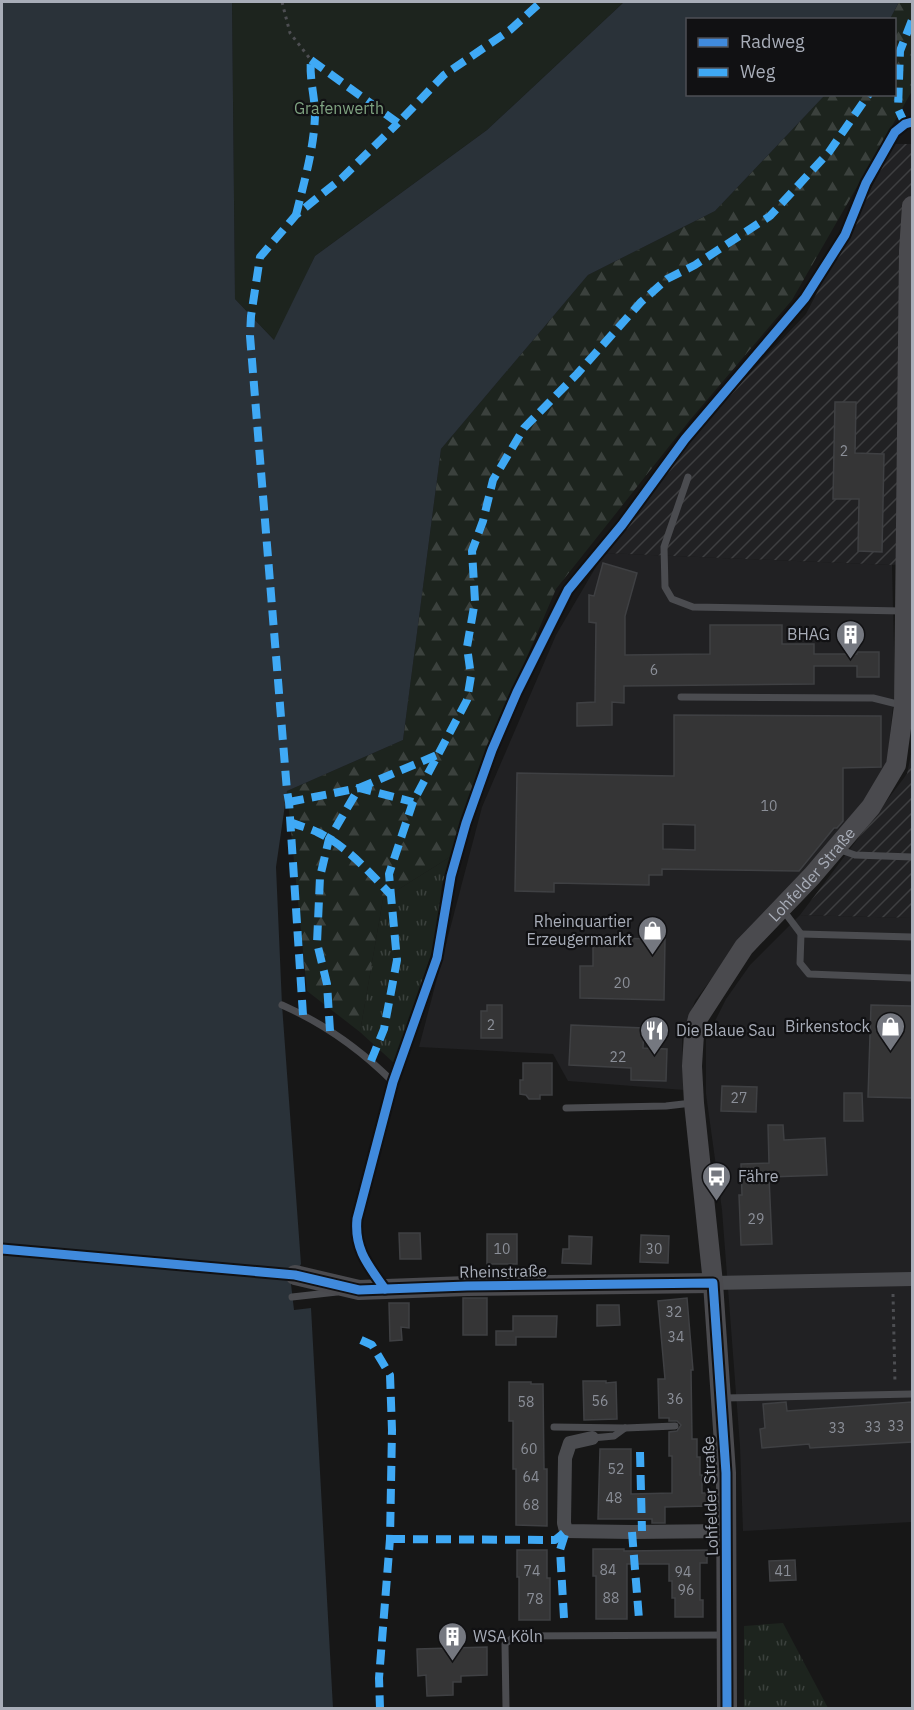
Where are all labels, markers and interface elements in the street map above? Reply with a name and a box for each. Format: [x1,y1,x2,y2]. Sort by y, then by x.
legend [686,18,896,96]
text: Radweg [740,30,805,53]
text: Weg [740,60,776,83]
park label: Grafenwerth [294,98,384,118]
house number: 2 [840,442,848,460]
building icon: BHAG [835,618,867,660]
place label: BHAG [787,624,830,644]
house number: 6 [650,661,658,679]
house number: 10 [761,797,777,815]
street label: Lohfelder Straße [764,823,859,926]
place label: Rheinquartier Erzeugermarkt [526,911,632,949]
shop icon: Rheinquartier Erzeugermarkt [637,914,669,956]
house number: 20 [614,974,630,992]
shop icon: Birkenstock [875,1010,907,1052]
restaurant icon: Die Blaue Sau [639,1014,671,1056]
house number: 2 [487,1016,495,1034]
place label: Birkenstock [785,1016,871,1036]
place label: Die Blaue Sau [676,1020,775,1040]
house number: 22 [610,1048,626,1066]
house number: 27 [731,1089,747,1107]
bus stop icon: Fähre [701,1160,733,1202]
place label: Fähre [738,1166,779,1186]
house number: 29 [748,1210,764,1228]
house number: 10 [494,1240,510,1258]
house number: 30 [646,1240,662,1258]
street label: Rheinstraße [459,1260,547,1282]
house number: 32 [666,1303,682,1321]
house number: 34 [668,1328,684,1346]
house number: 36 [667,1390,683,1408]
house number: 56 [592,1392,608,1410]
house number: 58 [518,1393,534,1411]
house number: 33 [888,1417,904,1435]
house number: 33 [865,1418,881,1436]
house number: 33 [829,1419,845,1437]
street label: Lohfelder Straße [698,1435,722,1556]
house number: 60 [521,1440,537,1458]
house number: 52 [608,1460,624,1478]
house number: 64 [523,1468,539,1486]
house number: 48 [606,1489,622,1507]
house number: 68 [523,1496,539,1514]
house number: 84 [600,1561,616,1579]
house number: 74 [524,1562,540,1580]
house number: 41 [775,1562,791,1580]
house number: 94 [675,1563,691,1581]
house number: 96 [678,1581,694,1599]
house number: 88 [603,1589,619,1607]
house number: 78 [527,1590,543,1608]
building icon: WSA Köln [436,1620,468,1662]
place label: WSA Köln [473,1626,543,1646]

